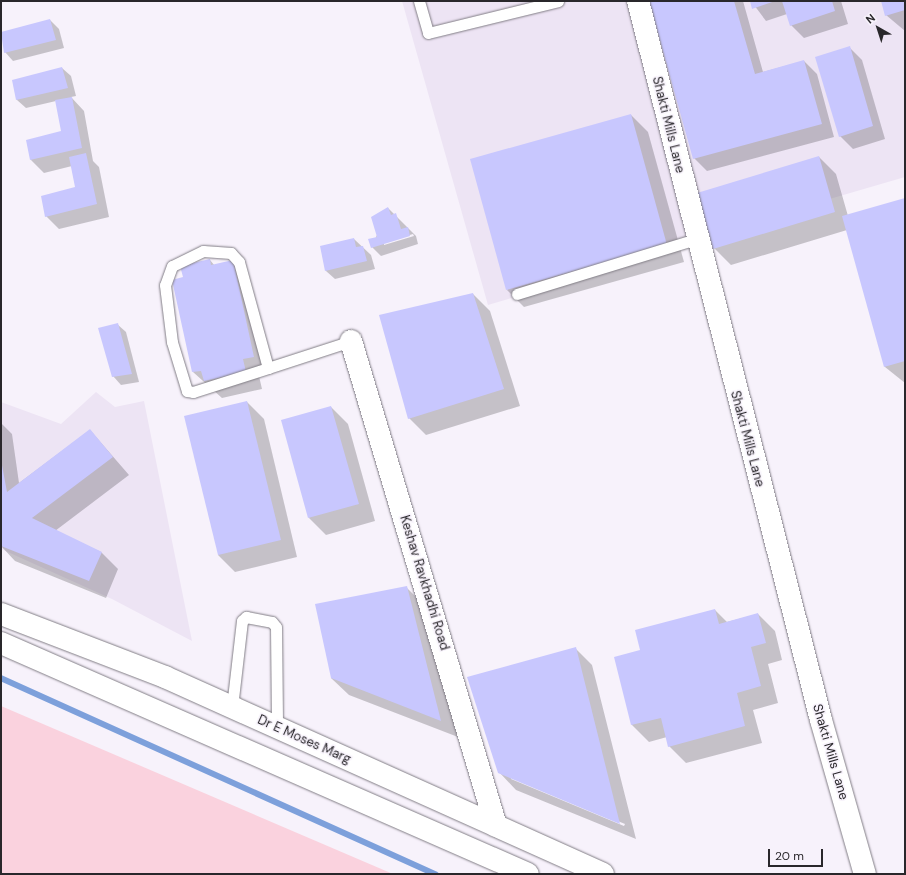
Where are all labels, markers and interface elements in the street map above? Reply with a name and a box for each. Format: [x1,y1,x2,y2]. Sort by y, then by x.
north arrow [858,8,898,48]
text: N [863,11,878,27]
street label: Shakti Mills Lane [648,75,688,175]
street label: Shakti Mills Lane [727,389,767,489]
street label: Keshav Ravkhadhi Road [396,514,452,652]
street label: Shakti Mills Lane [809,702,851,802]
street label: Dr E Moses Marg [255,712,353,768]
scale bar [770,841,825,867]
text: 20 m [775,848,804,864]

